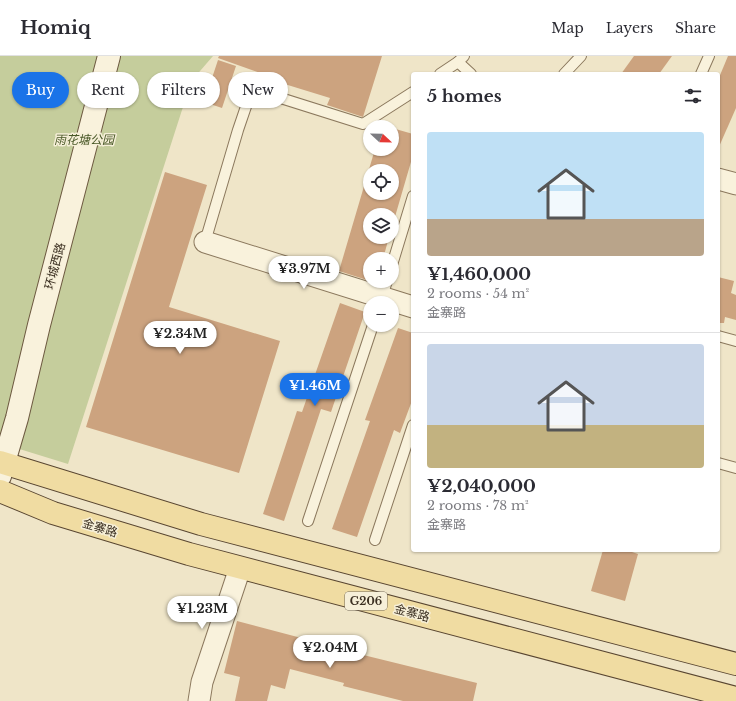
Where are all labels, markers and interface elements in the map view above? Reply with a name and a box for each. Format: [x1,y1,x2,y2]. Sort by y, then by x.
text: Homiq [20,16,91,39]
text: Map [551,19,584,37]
text: Layers [606,19,653,37]
text: Share [675,19,716,37]
chip: Buy [12,72,69,108]
chip: Rent [77,72,139,108]
chip: Filters [147,72,220,108]
chip: New [228,72,288,108]
icon: filters [682,85,704,107]
text: 5 homes [427,86,502,107]
north arrow [363,120,399,156]
map controls [363,120,399,332]
park label: 雨花塘公园 [54,132,116,147]
icon: home [530,158,602,230]
button: locate [363,164,399,200]
button: layers [363,208,399,244]
street label: 环城西路 [41,241,68,291]
button: + [363,252,399,288]
pin: ¥3.97M [271,256,337,290]
text: ¥3.97M [277,260,331,277]
text: ¥1,460,000 [427,264,531,285]
text: 2 rooms · 54 m² [427,285,529,302]
button: − [363,296,399,332]
text: 金寨路 [427,304,466,321]
pin: ¥2.34M [147,321,213,355]
text: ¥2.34M [153,325,207,342]
icon: home [530,370,602,442]
pin: ¥1.46M [282,373,348,407]
text: ¥1.46M [289,377,341,394]
text: ¥2,040,000 [427,476,536,497]
text: 2 rooms · 78 m² [427,497,529,514]
street label: 金寨路 [81,515,120,540]
text: 金寨路 [427,516,466,533]
road number: G206 [345,592,387,610]
pin: ¥1.23M [169,596,235,630]
text: ¥1.23M [176,600,228,617]
street label: 金寨路 [393,601,431,624]
pin: ¥2.04M [297,635,363,669]
text: ¥2.04M [302,639,358,656]

